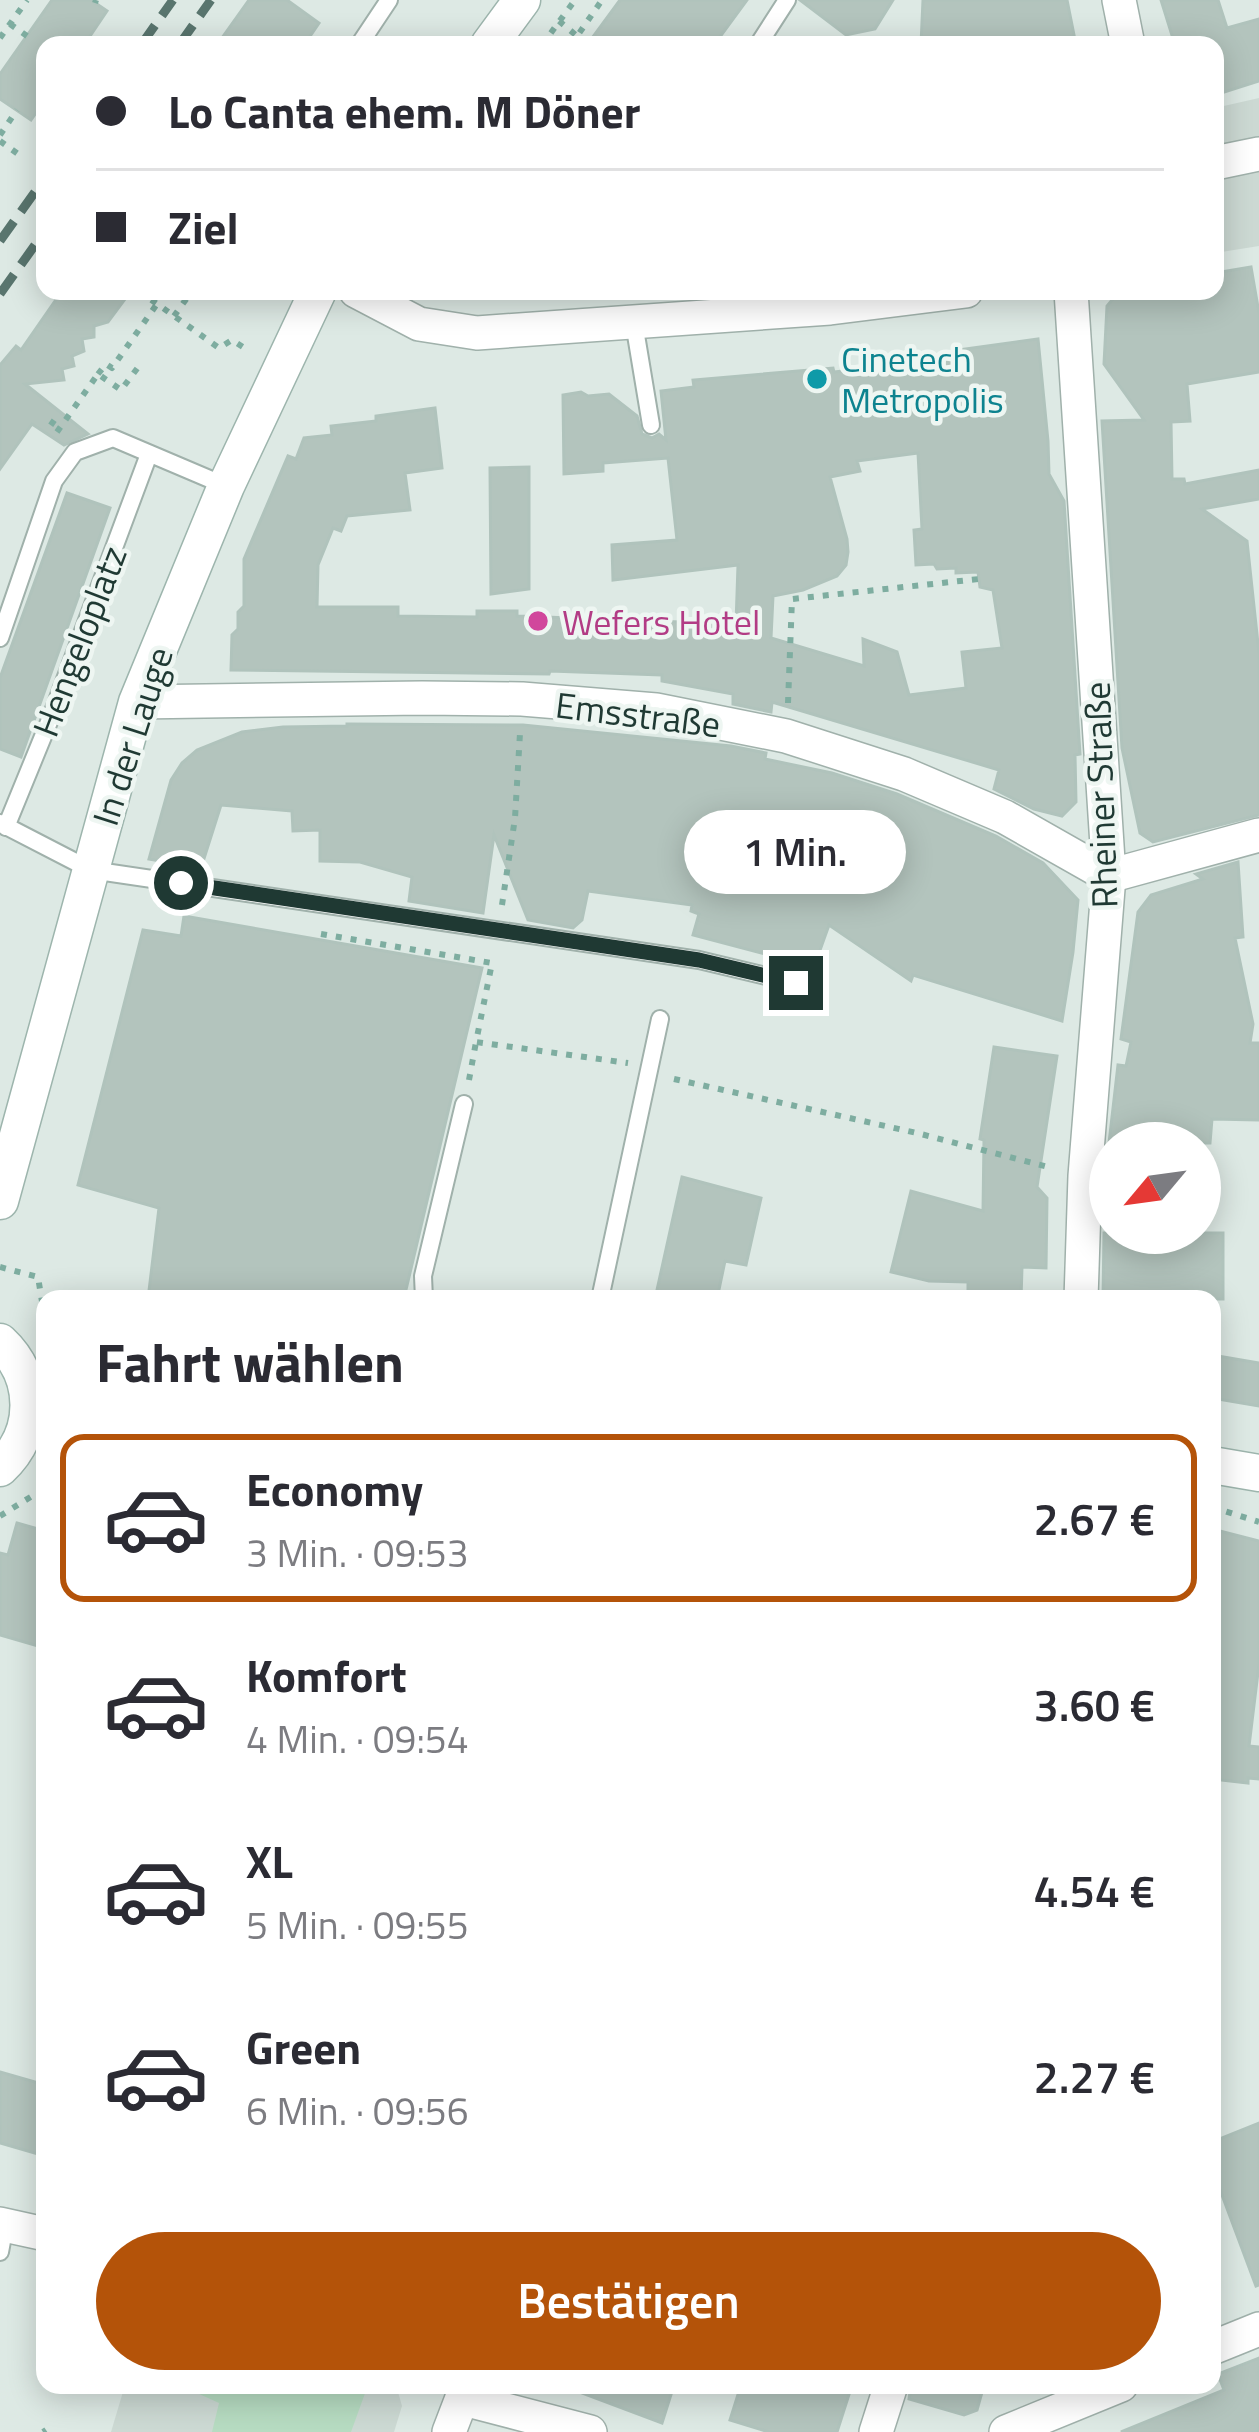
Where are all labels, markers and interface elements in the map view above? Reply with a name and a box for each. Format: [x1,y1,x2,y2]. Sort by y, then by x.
text: Lo Canta ehem. M Döner [168,77,640,145]
text: Ziel [168,193,239,261]
place label: Cinetech Metropolis [841,331,1004,427]
marker: Cinetech Metropolis [804,366,830,392]
street label: Hengeloplatz [17,538,141,744]
place label: Wefers Hotel [562,594,760,649]
marker: Wefers Hotel [525,608,551,634]
street label: In der Lauge [77,640,187,832]
street label: Emsstraße [553,677,723,751]
street label: Rheiner Straße [1069,681,1131,909]
callout: 1 Min. [685,809,907,893]
text: 1 Min. [743,822,847,881]
route start [154,856,208,910]
route end [769,956,823,1010]
north arrow [1089,1122,1221,1254]
map controls [1089,1122,1221,1254]
text: Fahrt wählen [96,1321,404,1403]
text: Economy [246,1455,423,1523]
icon: car [102,1464,210,1572]
text: 2.67 € [1034,1484,1155,1552]
text: 3 Min. · 09:53 [246,1523,469,1582]
text: Komfort [246,1641,407,1709]
icon: car [102,1650,210,1758]
text: 3.60 € [1034,1670,1155,1738]
text: 4 Min. · 09:54 [246,1709,469,1768]
text: XL [246,1827,293,1895]
icon: car [102,1836,210,1944]
text: 4.54 € [1034,1856,1155,1924]
text: 5 Min. · 09:55 [246,1895,469,1954]
text: Green [246,2013,361,2081]
icon: car [102,2022,210,2130]
text: 2.27 € [1034,2042,1155,2110]
text: 6 Min. · 09:56 [246,2081,469,2140]
button: Bestätigen [96,2232,1161,2370]

